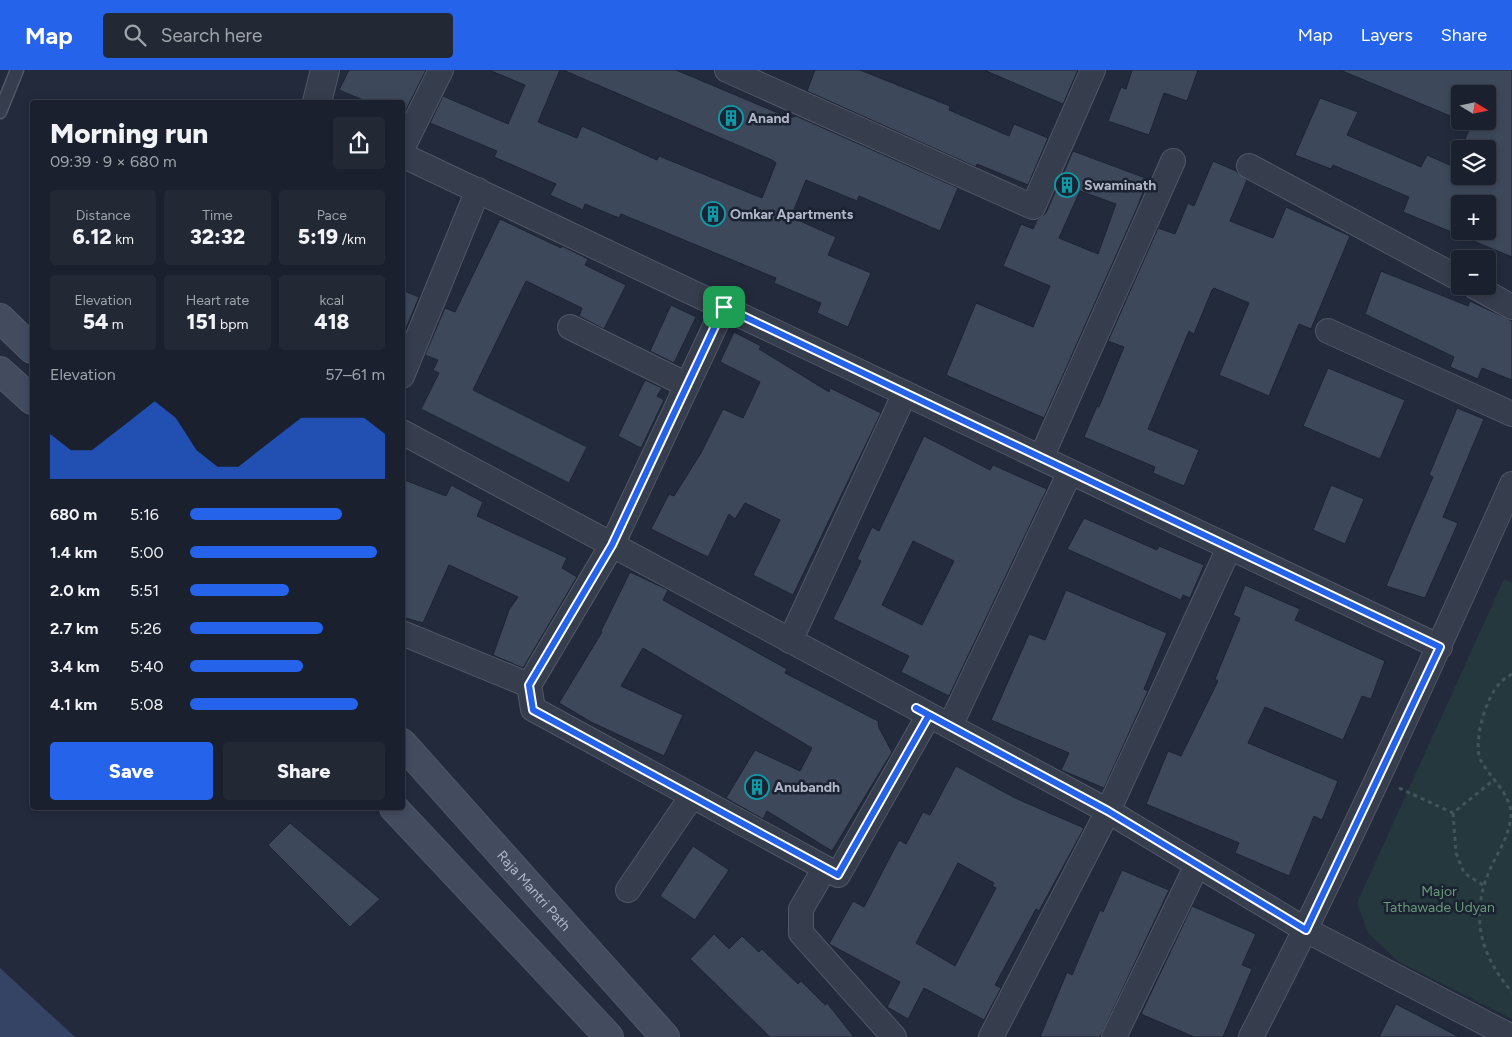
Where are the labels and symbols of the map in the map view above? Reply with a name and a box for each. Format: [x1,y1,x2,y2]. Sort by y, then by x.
north arrow [1451,85,1496,130]
building icon: Anand [718,105,744,131]
place label: Anand [748,110,790,127]
building icon: Swaminath [1054,172,1080,198]
place label: Swaminath [1084,177,1156,194]
building icon: Omkar Apartments [700,201,726,227]
place label: Omkar Apartments [730,206,854,223]
pin [703,286,745,328]
building icon: Anubandh [744,774,770,800]
place label: Anubandh [774,779,840,796]
street label: Raja Mantri Path [494,847,574,934]
park label: Major Tathawade Udyan [1383,883,1495,916]

